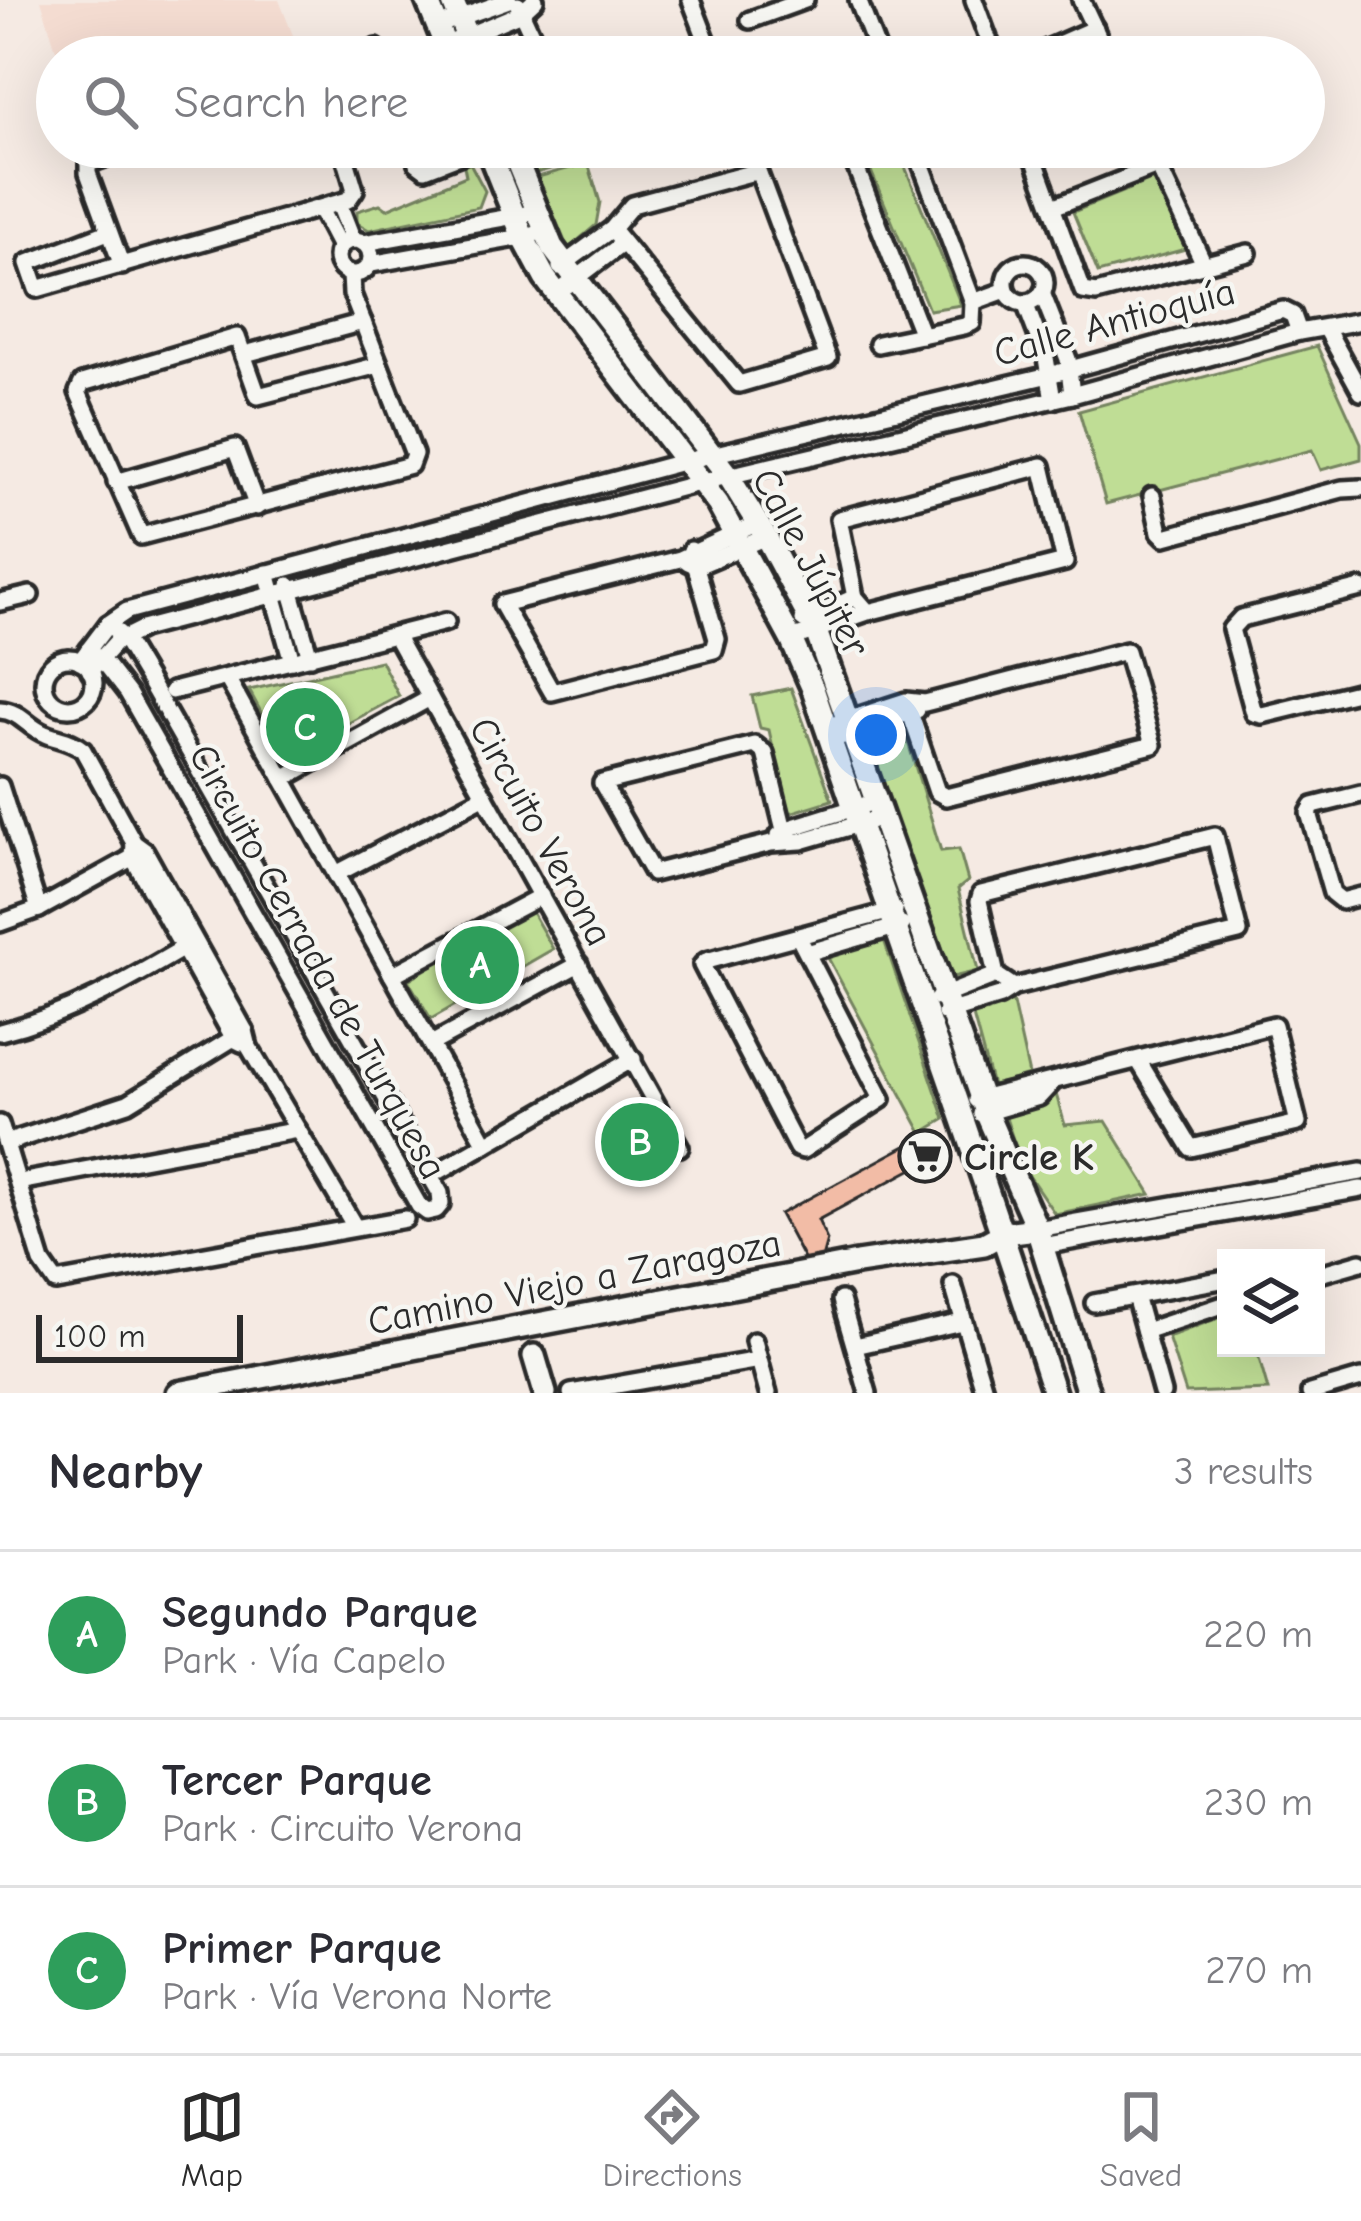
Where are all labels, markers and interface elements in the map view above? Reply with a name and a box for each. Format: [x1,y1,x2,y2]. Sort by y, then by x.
search box [36,36,1325,168]
icon: search [78,69,144,135]
text: Search here [174,76,408,128]
street label: Calle Antioquía [989,269,1240,376]
street label: Calle Júpiter [742,461,879,665]
pin: C [266,682,344,772]
your location [846,705,906,765]
street label: Circuito Verona [460,710,622,954]
street label: Circuito Cerrada de Turquesa [179,736,456,1187]
pin: A [441,920,519,1010]
pin: B [601,1097,679,1187]
supermarket icon: Circle K [897,1128,953,1184]
place label: Circle K [964,1135,1094,1180]
street label: Camino Viejo a Zaragoza [364,1220,785,1345]
map controls [1217,1249,1325,1357]
button: layers [1217,1249,1325,1357]
scale bar [36,1309,243,1362]
text: 100 m [54,1317,146,1355]
text: Nearby [48,1442,202,1501]
text: 3 results [1174,1449,1313,1494]
text: Segundo Parque [162,1586,478,1638]
text: A [76,1612,98,1657]
text: 220 m [1203,1612,1313,1657]
text: Park · Vía Capelo [162,1638,446,1683]
text: Tercer Parque [162,1754,432,1806]
text: B [75,1780,99,1825]
text: 230 m [1204,1780,1313,1825]
text: Park · Circuito Verona [162,1806,523,1851]
text: Primer Parque [162,1922,442,1974]
text: C [75,1948,99,1993]
text: 270 m [1205,1948,1313,1993]
text: Park · Vía Verona Norte [162,1974,552,2019]
tab: Map [179,2084,245,2194]
tab: Directions [603,2084,742,2194]
tab: Saved [1100,2084,1182,2194]

